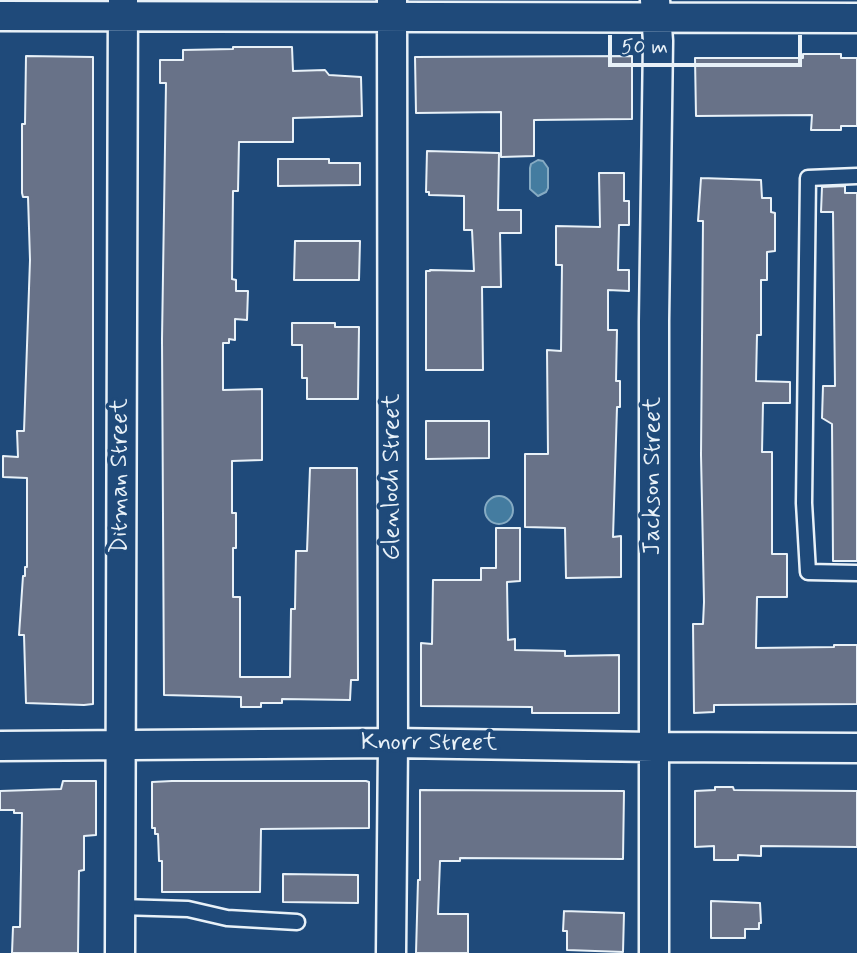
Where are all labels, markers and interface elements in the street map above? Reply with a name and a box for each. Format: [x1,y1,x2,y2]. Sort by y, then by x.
scale bar [612,21,806,65]
text: 50 m [621,33,668,61]
street label: Glenloch Street [379,394,407,560]
street label: Jackson Street [640,397,668,555]
street label: Ditman Street [107,398,135,554]
street label: Knorr Street [361,730,497,758]

